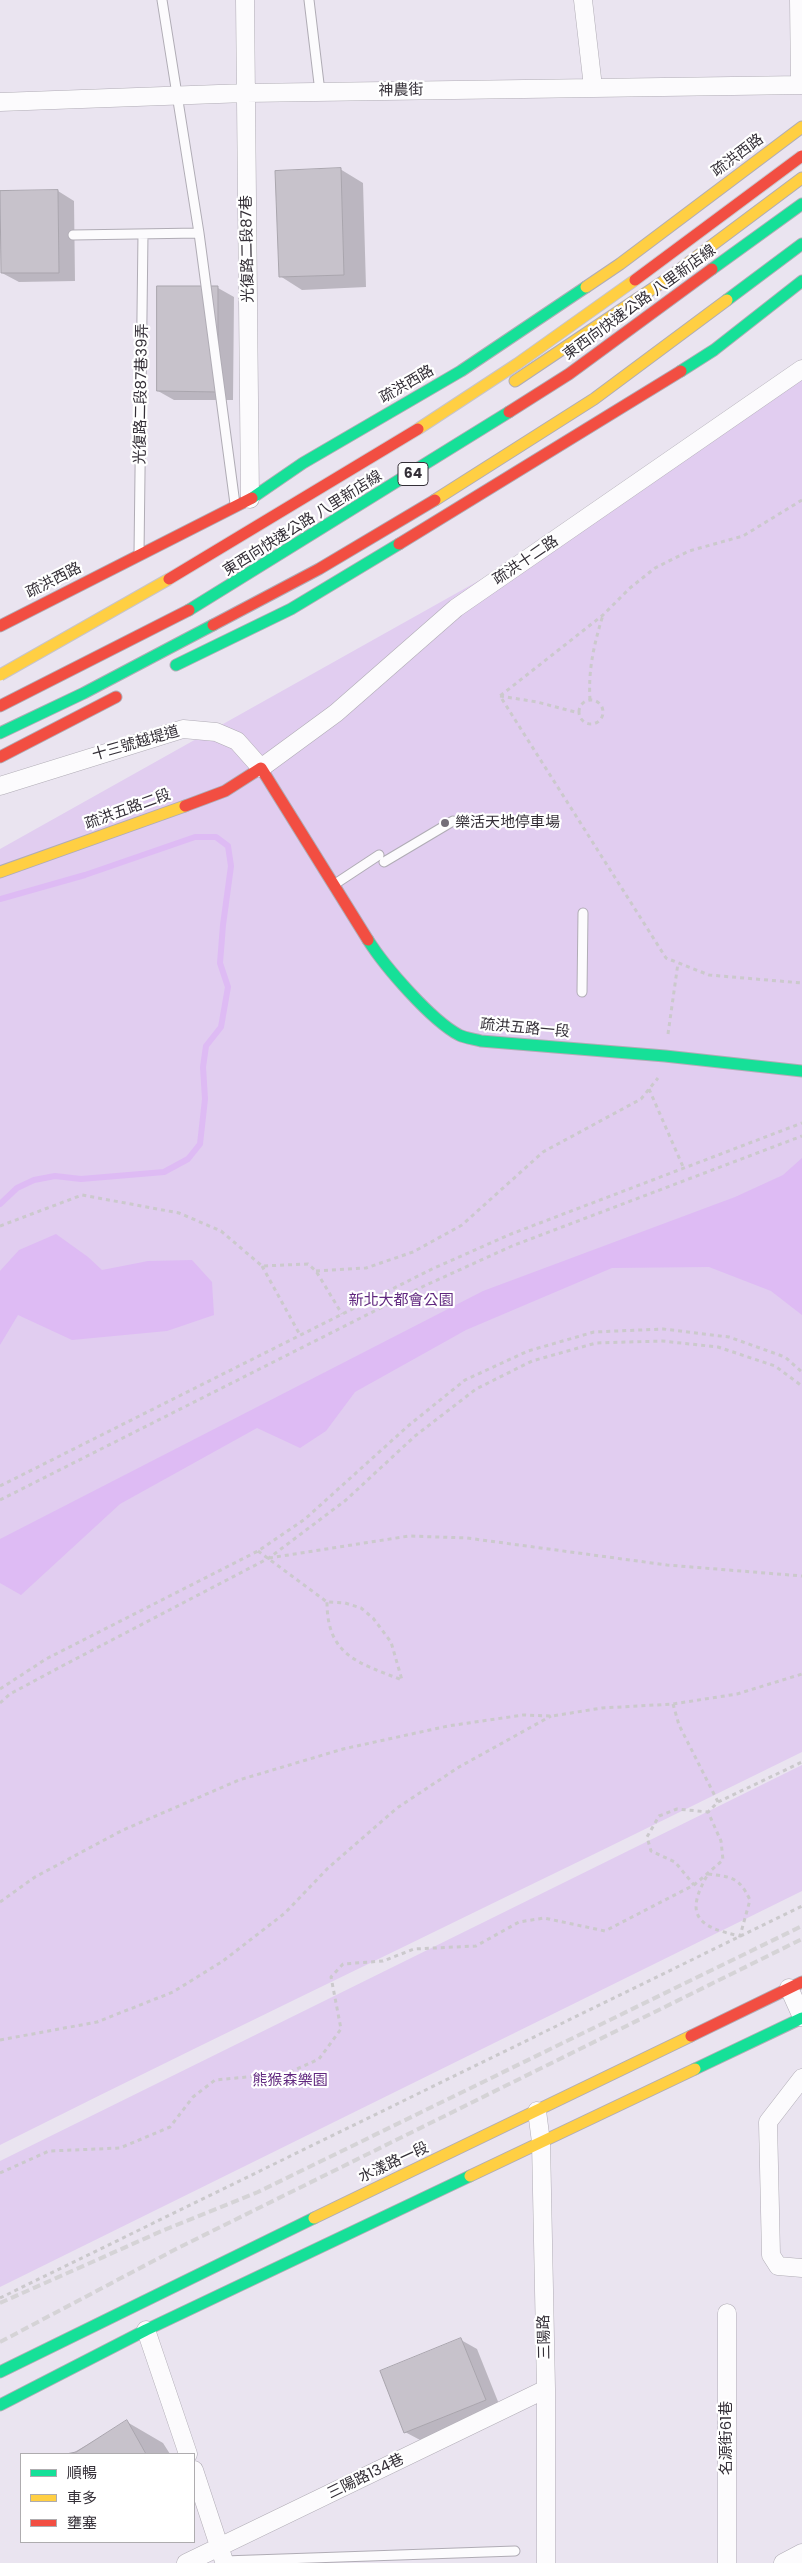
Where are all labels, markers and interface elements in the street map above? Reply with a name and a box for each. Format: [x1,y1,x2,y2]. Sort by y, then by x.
street label: 神農街 [378,82,424,100]
street label: 疏洪西路 [709,131,767,181]
street label: 光復路二段87巷 [238,195,258,303]
street label: 東西向快速公路 八里新店線 [560,242,720,364]
street label: 光復路二段87巷39弄 [132,323,152,465]
street label: 疏洪西路 [377,362,437,408]
road number: 64 [398,462,428,486]
street label: 東西向快速公路 八里新店線 [220,468,386,580]
street label: 疏洪十二路 [490,533,562,589]
street label: 疏洪西路 [23,559,85,603]
street label: 十三號越堤道 [90,723,182,765]
street label: 疏洪五路二段 [83,786,173,834]
place label: 樂活天地停車場 [455,814,560,832]
marker: 樂活天地停車場 [439,817,451,829]
street label: 疏洪五路一段 [479,1016,571,1042]
park label: 新北大都會公園 [349,1292,453,1310]
park label: 熊猴森樂園 [253,2072,327,2090]
street label: 水漾路一段 [356,2139,432,2187]
street label: 三陽路 [536,2314,554,2360]
street label: 名源街61巷 [718,2401,736,2475]
street label: 三陽路134巷 [325,2451,407,2503]
legend [20,2453,195,2543]
text: 順暢 [67,2462,97,2483]
text: 車多 [67,2487,97,2508]
text: 壅塞 [67,2512,97,2533]

